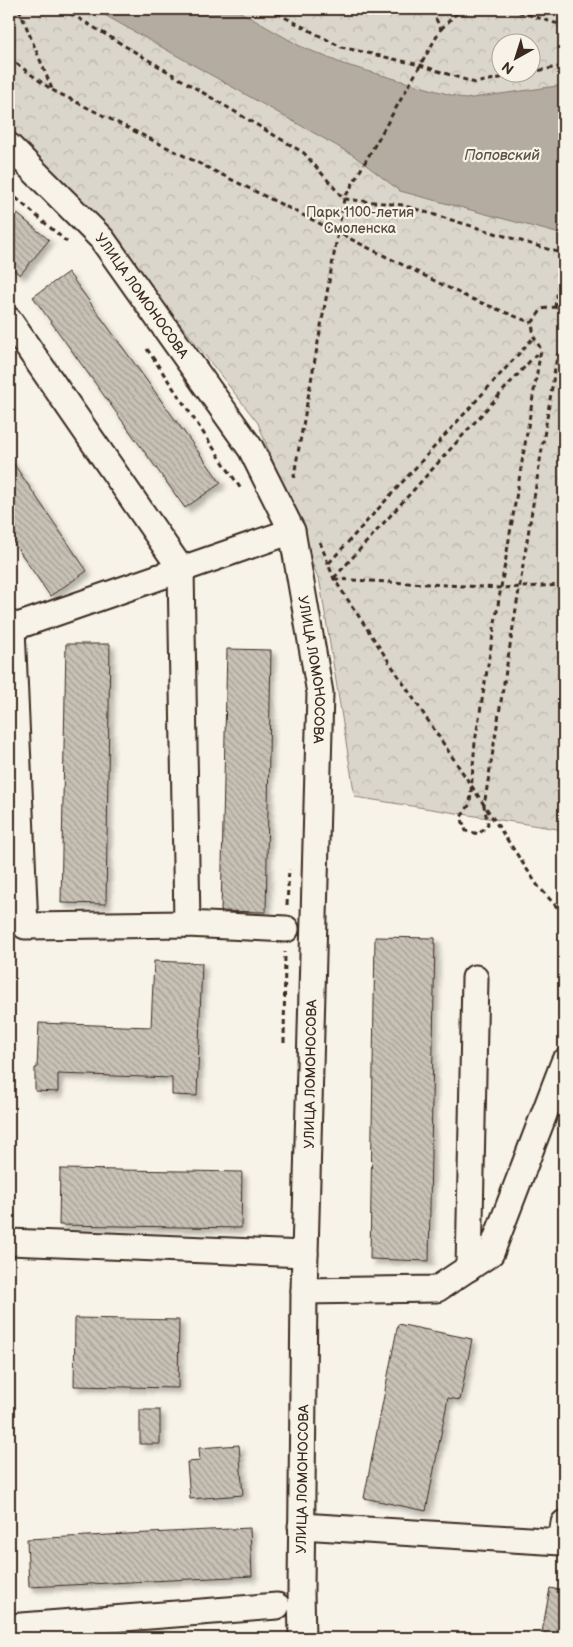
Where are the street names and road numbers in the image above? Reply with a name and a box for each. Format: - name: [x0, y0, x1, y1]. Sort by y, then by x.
- street label: УЛИЦА ЛОМОНОСОВА: [92, 230, 192, 362]
- street label: УЛИЦА ЛОМОНОСОВА: [294, 594, 329, 744]
- street label: УЛИЦА ЛОМОНОСОВА: [301, 999, 320, 1149]
- street label: УЛИЦА ЛОМОНОСОВА: [293, 1404, 312, 1554]

